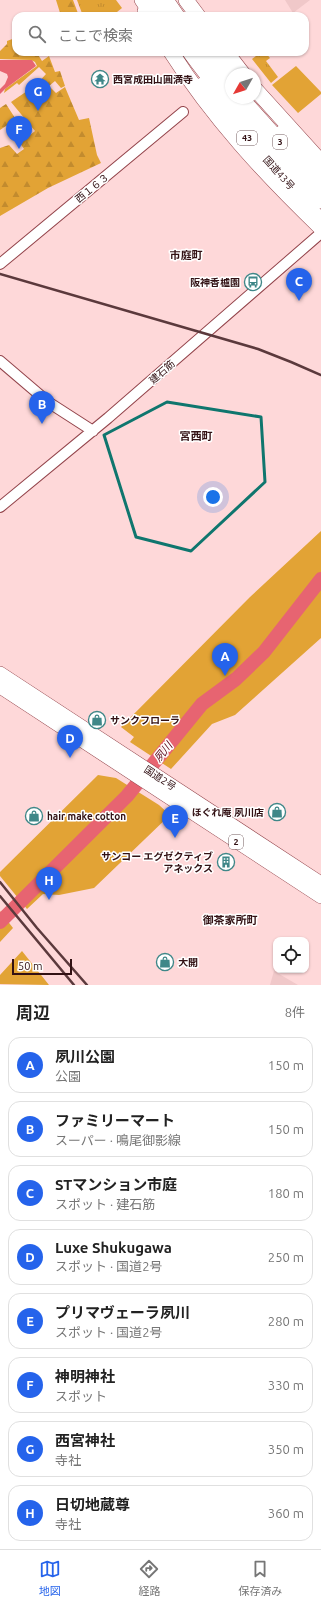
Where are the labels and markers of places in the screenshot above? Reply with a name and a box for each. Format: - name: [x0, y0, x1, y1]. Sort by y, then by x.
- temple icon: 西宮成田山圓満寺: [90, 69, 110, 89]
- place label: 西宮成田山圓満寺: [113, 74, 193, 85]
- pin: G: [25, 78, 51, 111]
- pin: F: [6, 116, 32, 149]
- pin: C: [286, 268, 312, 301]
- bus stop icon: 阪神香櫨園: [243, 272, 263, 292]
- place label: 阪神香櫨園: [190, 277, 240, 288]
- pin: B: [29, 391, 55, 424]
- pin: A: [212, 643, 238, 676]
- shop icon: サンクフローラ: [87, 710, 107, 730]
- place label: サンクフローラ: [110, 715, 180, 726]
- pin: D: [57, 725, 83, 758]
- shop icon: ほぐれ庵 夙川店: [267, 802, 287, 822]
- pin: E: [162, 805, 188, 838]
- shop icon: hair make cotton: [24, 806, 44, 826]
- place label: ほぐれ庵 夙川店: [192, 807, 264, 818]
- place label: hair make cotton: [47, 811, 126, 822]
- place label: サンコー エグゼクティブ アネックス: [101, 851, 213, 874]
- building icon: サンコー エグゼクティブ アネックス: [216, 852, 236, 872]
- pin: H: [36, 867, 62, 900]
- shop icon: 大開: [155, 952, 175, 972]
- place label: 大開: [178, 957, 198, 968]

